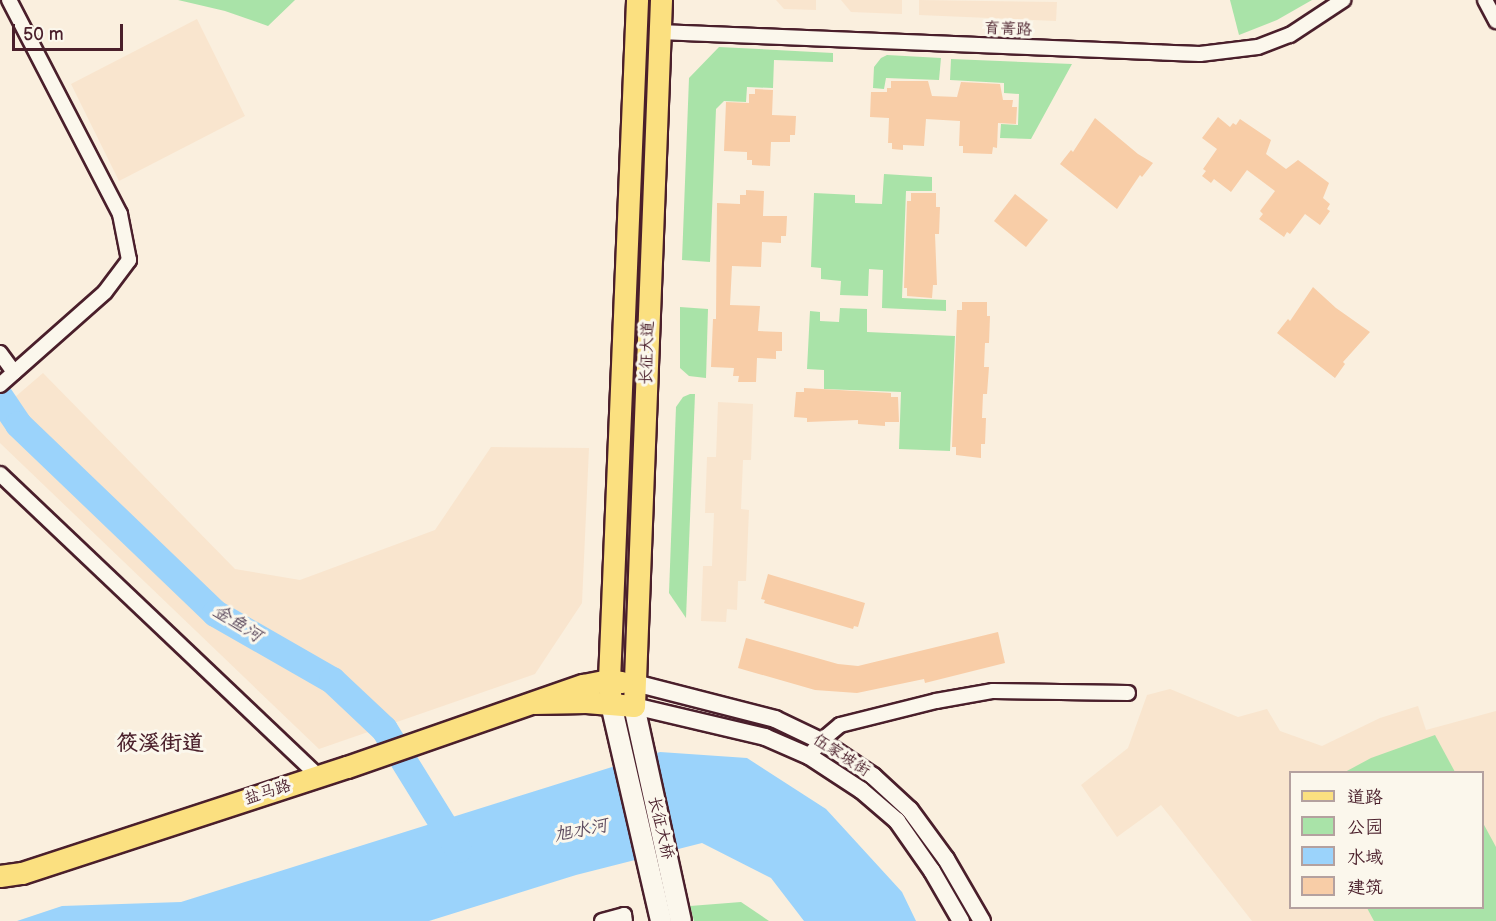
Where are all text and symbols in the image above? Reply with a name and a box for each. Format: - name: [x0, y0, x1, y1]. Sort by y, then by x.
- scale bar: [15, 12, 126, 50]
- street label: 育菁路: [984, 20, 1032, 40]
- text: 50 m: [23, 24, 64, 45]
- street label: 长征大道: [637, 321, 659, 385]
- water label: 金鱼河: [208, 601, 266, 647]
- district label: 筱溪街道: [116, 731, 204, 757]
- street label: 伍家坡街: [809, 731, 873, 781]
- legend: [1289, 771, 1484, 909]
- street label: 盐马路: [242, 776, 294, 810]
- text: 道路: [1347, 787, 1383, 808]
- street label: 长征大桥: [643, 795, 677, 861]
- water label: 旭水河: [552, 815, 610, 847]
- text: 公园: [1347, 817, 1383, 838]
- text: 水域: [1347, 847, 1383, 868]
- text: 建筑: [1347, 877, 1383, 898]

